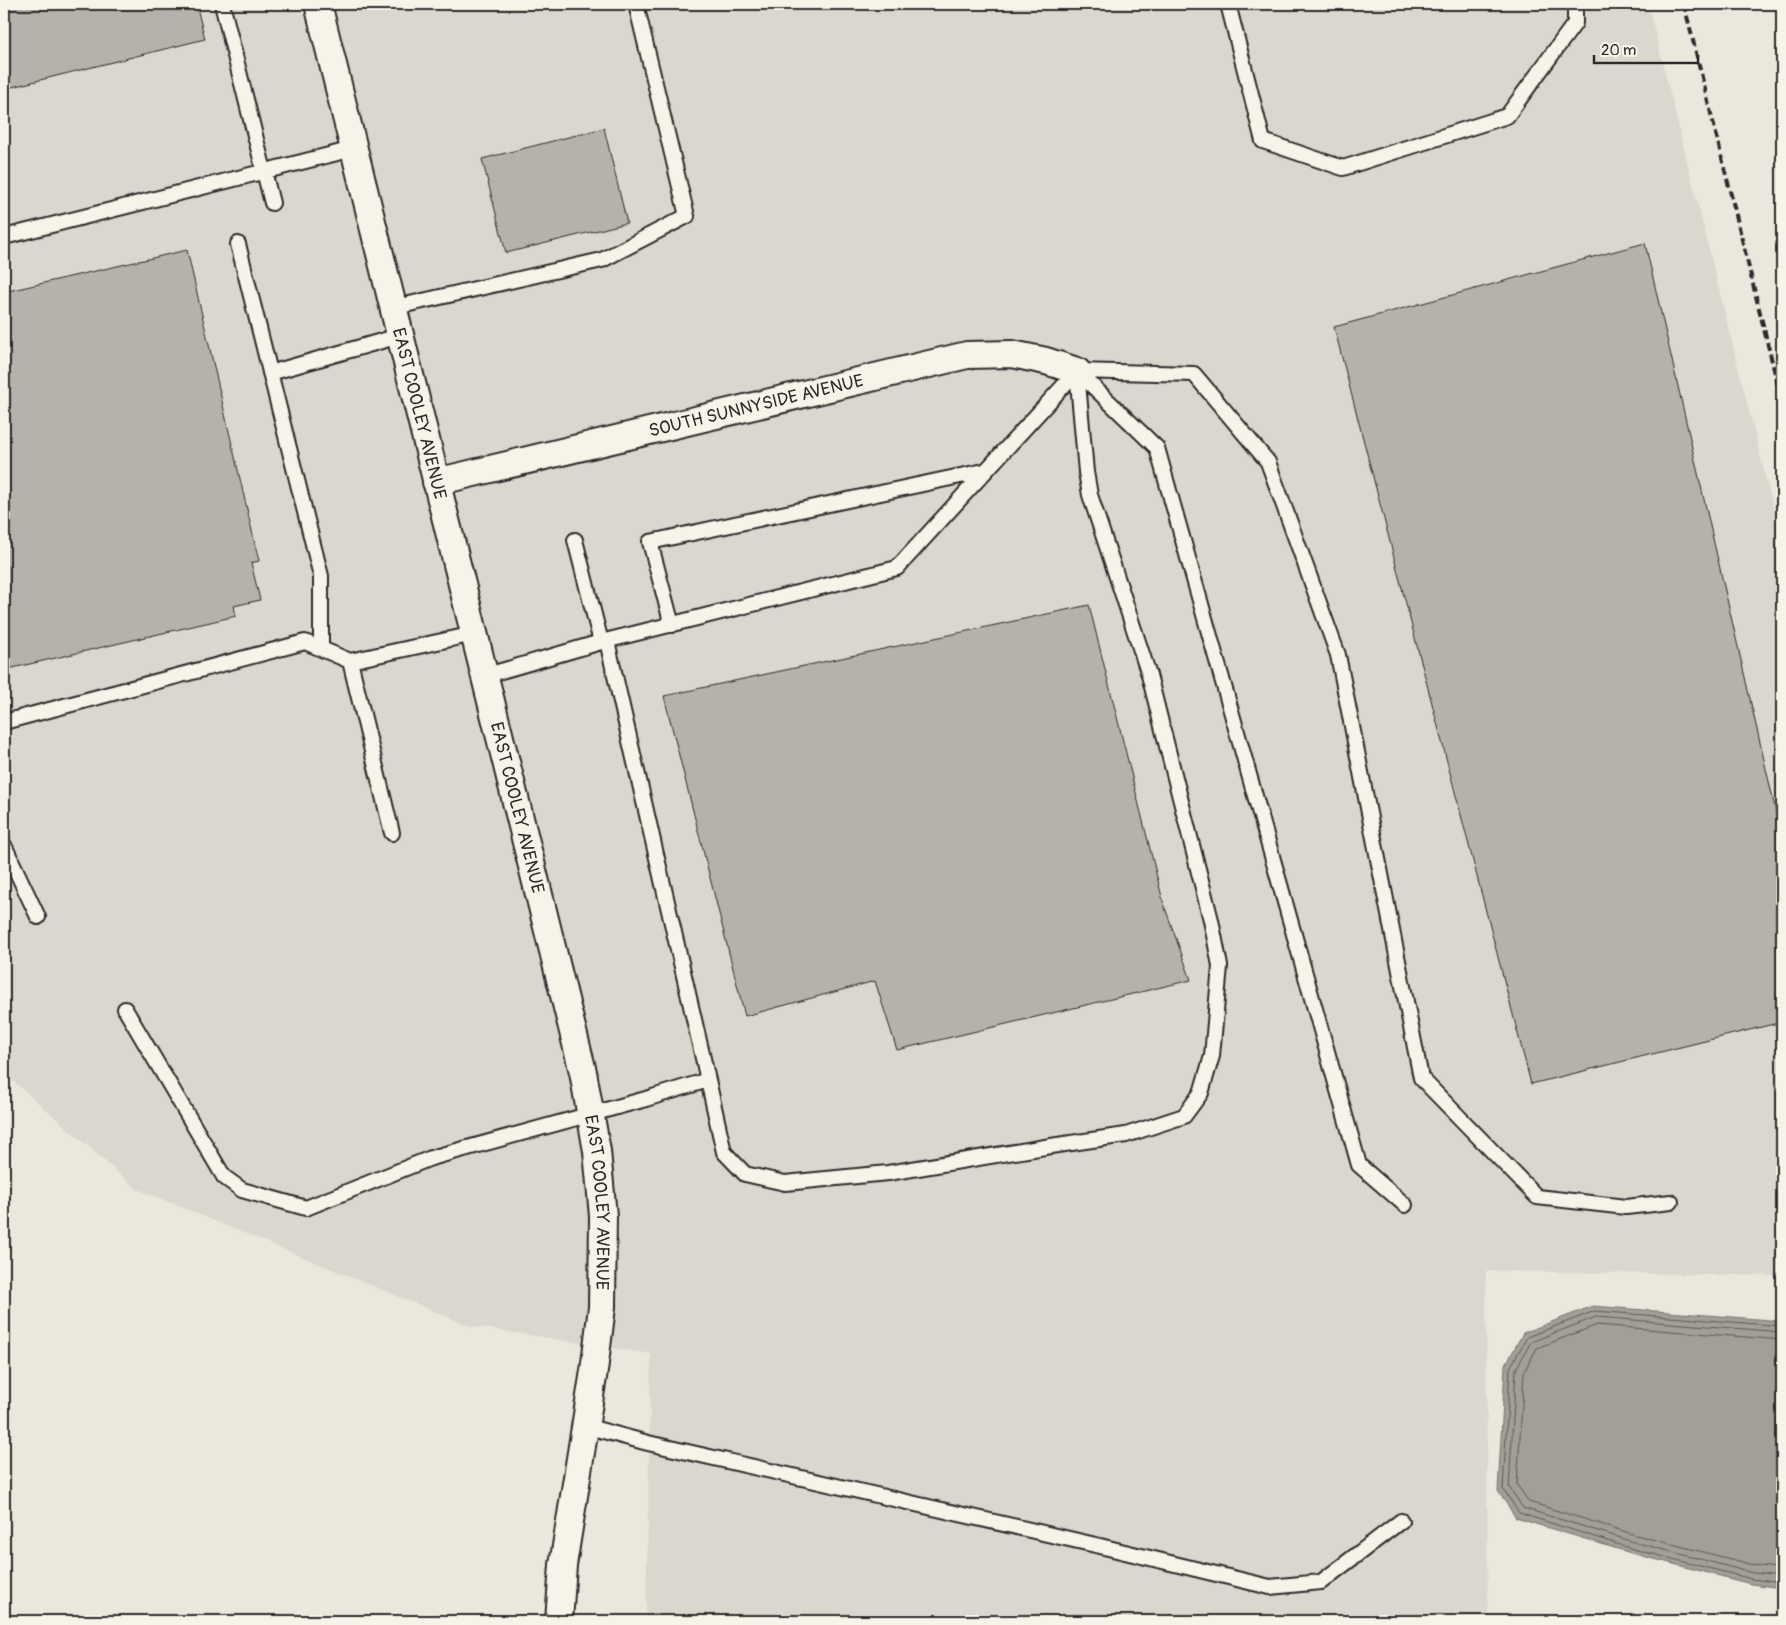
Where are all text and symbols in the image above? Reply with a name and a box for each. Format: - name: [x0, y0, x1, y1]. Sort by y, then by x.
- scale bar: [1594, 32, 1697, 64]
- text: 20 m: [1601, 41, 1636, 60]
- street label: EAST COOLEY AVENUE: [387, 325, 452, 502]
- street label: SOUTH SUNNYSIDE AVENUE: [646, 369, 866, 442]
- street label: EAST COOLEY AVENUE: [485, 719, 550, 896]
- street label: EAST COOLEY AVENUE: [579, 1113, 615, 1290]

